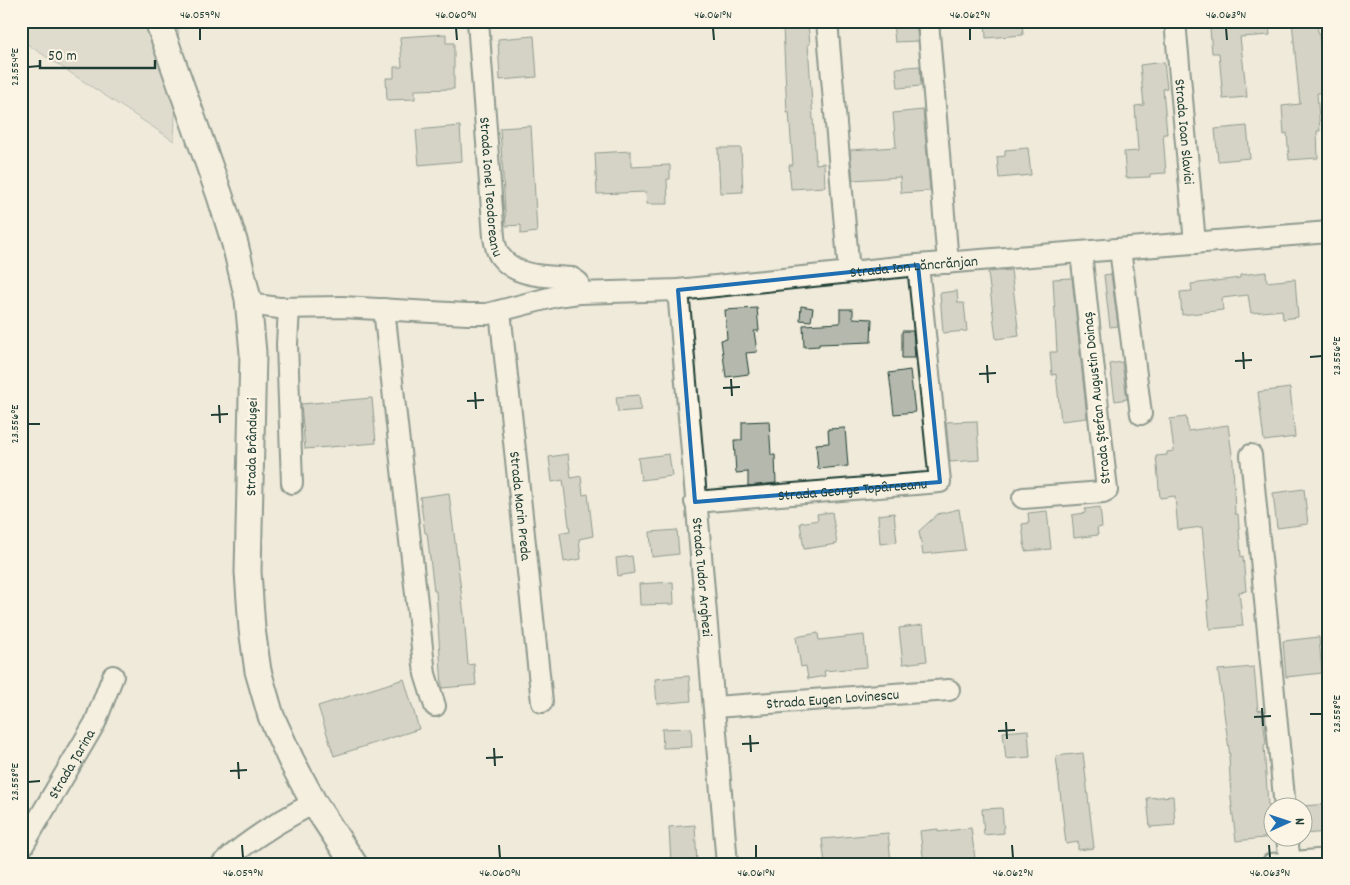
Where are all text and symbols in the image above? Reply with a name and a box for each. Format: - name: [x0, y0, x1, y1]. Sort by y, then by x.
- text: 46.059°N: [180, 7, 220, 24]
- text: 46.060°N: [435, 7, 477, 24]
- text: 46.061°N: [694, 7, 732, 24]
- text: 46.062°N: [950, 7, 990, 24]
- text: 46.063°N: [1206, 7, 1246, 24]
- scale bar: [40, 38, 155, 70]
- text: 50 m: [48, 46, 77, 68]
- text: 23.554°E: [7, 47, 24, 86]
- street label: Strada Ioan Slavici: [1167, 78, 1199, 186]
- street label: Strada Ionel Teodoreanu: [472, 116, 507, 261]
- street label: Strada Ion Lăncrănjan: [849, 251, 979, 285]
- street label: Strada Ștefan Augustin Doinaș: [1078, 310, 1118, 485]
- text: 23.556°E: [1329, 336, 1346, 375]
- street label: Strada Brândușei: [241, 397, 265, 496]
- text: 23.556°E: [7, 404, 24, 443]
- street label: Strada Marin Preda: [502, 450, 536, 563]
- street label: Strada George Topârceanu: [777, 474, 928, 508]
- street label: Strada Tudor Arghezi: [685, 517, 717, 638]
- street label: Strada Eugen Lovinescu: [766, 685, 900, 716]
- text: 23.558°E: [1329, 695, 1346, 733]
- street label: Strada Țarina: [44, 725, 103, 804]
- text: 23.558°E: [7, 763, 24, 801]
- north arrow: [1262, 798, 1312, 848]
- text: N: [1289, 817, 1309, 825]
- text: 46.059°N: [223, 865, 263, 882]
- text: 46.060°N: [479, 865, 521, 882]
- text: 46.061°N: [737, 865, 775, 882]
- text: 46.062°N: [993, 865, 1033, 882]
- text: 46.063°N: [1250, 865, 1290, 882]

